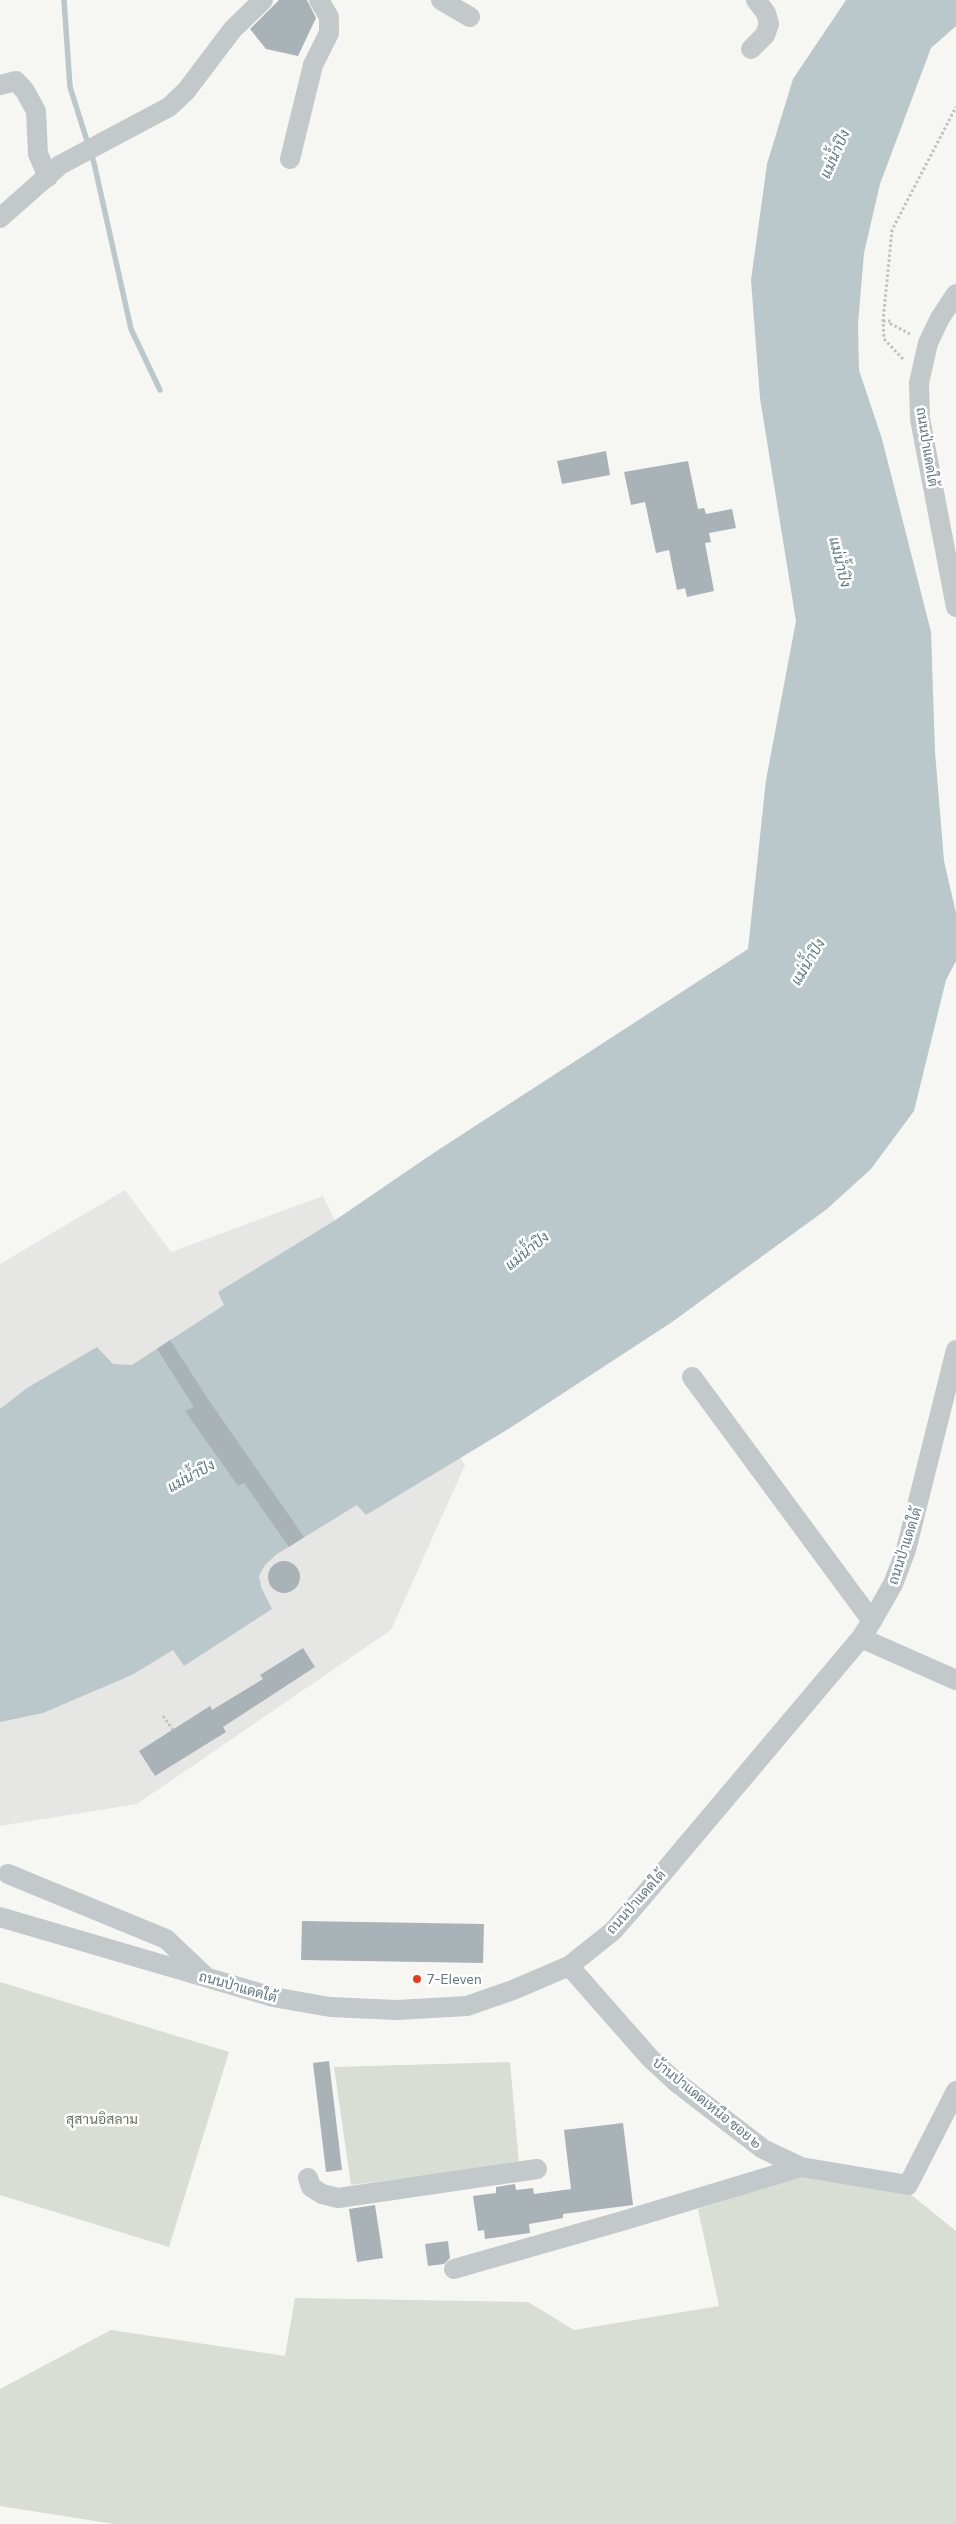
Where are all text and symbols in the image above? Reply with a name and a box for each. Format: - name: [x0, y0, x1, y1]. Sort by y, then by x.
- water label: แม่น้ำปิง: [816, 127, 854, 181]
- street label: ถนนป่าแดดใต้: [912, 406, 942, 488]
- water label: แม่น้ำปิง: [825, 535, 855, 589]
- water label: แม่น้ำปิง: [787, 935, 829, 989]
- water label: แม่น้ำปิง: [501, 1228, 553, 1274]
- water label: แม่น้ำปิง: [164, 1456, 218, 1496]
- street label: ถนนป่าแดดใต้: [885, 1505, 925, 1587]
- street label: ถนนป่าแดดใต้: [603, 1867, 669, 1937]
- street label: ถนนป่าแดดใต้: [197, 1968, 279, 2006]
- place label: 7-Eleven: [427, 1971, 482, 1987]
- marker: 7-Eleven: [411, 1973, 423, 1985]
- street label: บ้านป่าแดดเหนือ ซอย ๒: [649, 2054, 765, 2152]
- park label: สุสานอิสลาม: [66, 2111, 138, 2127]

